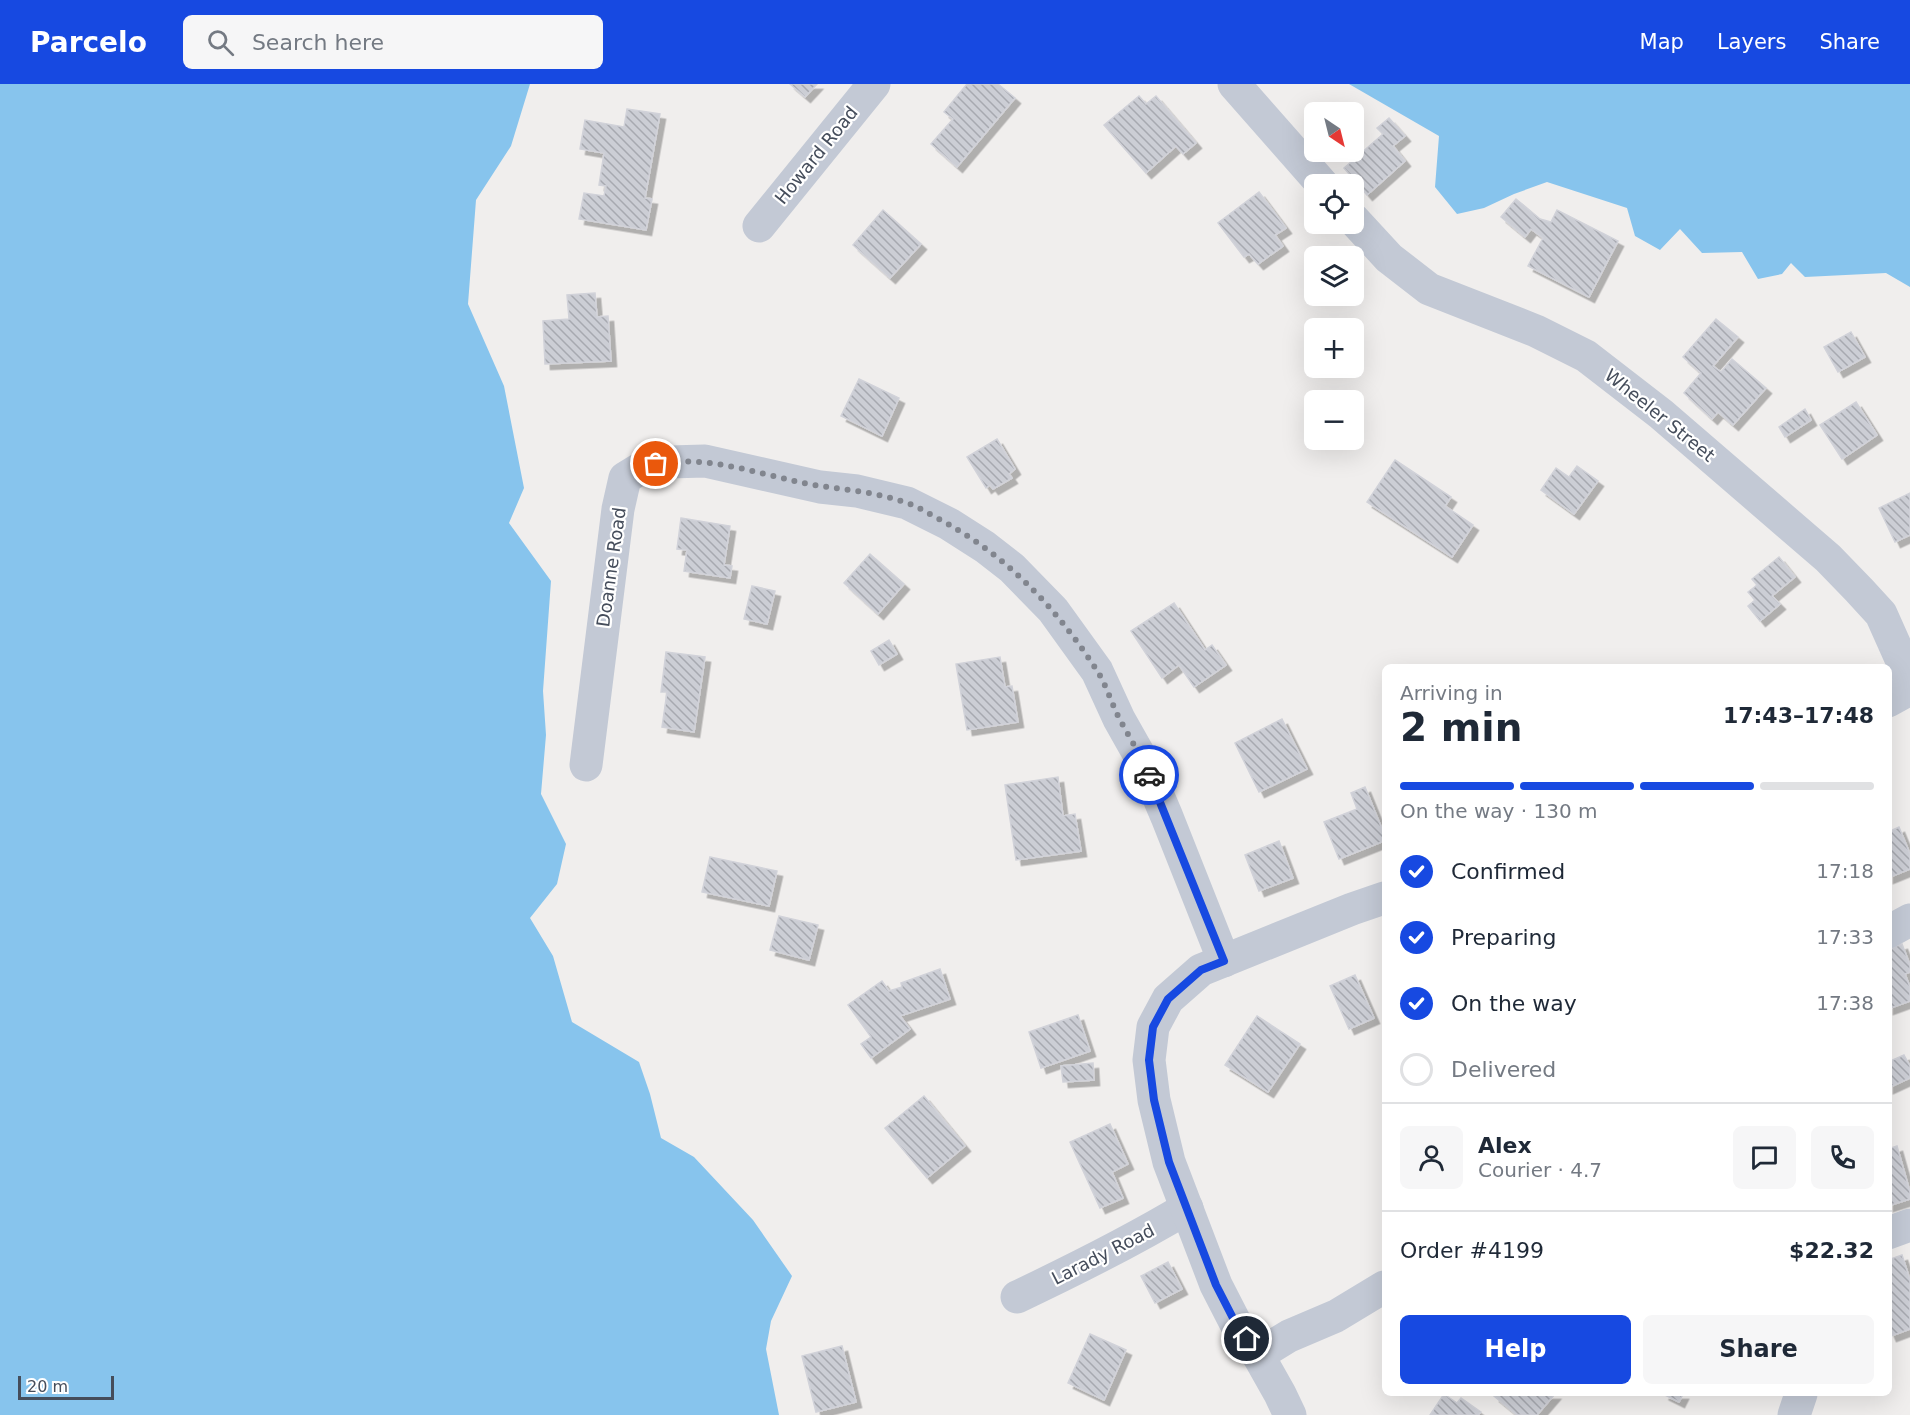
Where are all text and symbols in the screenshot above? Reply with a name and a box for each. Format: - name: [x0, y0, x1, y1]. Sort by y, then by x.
- search box: [183, 15, 603, 69]
- text: Parcelo: [30, 26, 147, 59]
- icon: search: [204, 26, 237, 59]
- text: Search here: [252, 30, 384, 55]
- text: Map: [1640, 30, 1684, 54]
- text: Layers: [1717, 30, 1786, 54]
- text: Share: [1819, 30, 1880, 54]
- street label: Howard Road: [770, 102, 862, 208]
- north arrow: [1304, 102, 1364, 162]
- map controls: [1304, 102, 1364, 450]
- button: locate: [1304, 174, 1364, 234]
- button: layers: [1304, 246, 1364, 306]
- button: +: [1304, 318, 1364, 378]
- street label: Wheeler Street: [1601, 364, 1719, 466]
- button: −: [1304, 390, 1364, 450]
- pin: [630, 438, 681, 489]
- icon: bag: [639, 447, 672, 480]
- street label: Doanne Road: [592, 506, 630, 628]
- text: Arriving in: [1400, 681, 1503, 705]
- text: 17:43–17:48: [1723, 703, 1874, 728]
- text: 2 min: [1400, 705, 1522, 750]
- courier: [1119, 745, 1179, 805]
- icon: car: [1133, 759, 1166, 792]
- text: On the way · 130 m: [1400, 799, 1598, 823]
- icon: check: [1400, 855, 1433, 888]
- text: Confirmed: [1451, 859, 1565, 884]
- text: 17:18: [1816, 859, 1874, 883]
- icon: check: [1400, 921, 1433, 954]
- text: Preparing: [1451, 925, 1557, 950]
- text: 17:33: [1816, 925, 1874, 949]
- icon: check: [1400, 987, 1433, 1020]
- text: On the way: [1451, 991, 1577, 1016]
- text: 17:38: [1816, 991, 1874, 1015]
- text: Delivered: [1451, 1057, 1556, 1082]
- button: person: [1400, 1126, 1463, 1189]
- button: chat: [1733, 1126, 1796, 1189]
- button: phone: [1811, 1126, 1874, 1189]
- text: Alex: [1478, 1133, 1532, 1158]
- text: Courier · 4.7: [1478, 1158, 1602, 1182]
- street label: Larady Road: [1048, 1219, 1158, 1289]
- text: Order #4199: [1400, 1238, 1544, 1263]
- text: $22.32: [1789, 1238, 1874, 1263]
- pin: [1221, 1313, 1272, 1364]
- button: Help: [1400, 1315, 1631, 1384]
- button: Share: [1643, 1315, 1874, 1384]
- icon: home: [1230, 1322, 1263, 1355]
- scale bar: [18, 1373, 114, 1400]
- text: 20 m: [27, 1377, 68, 1396]

